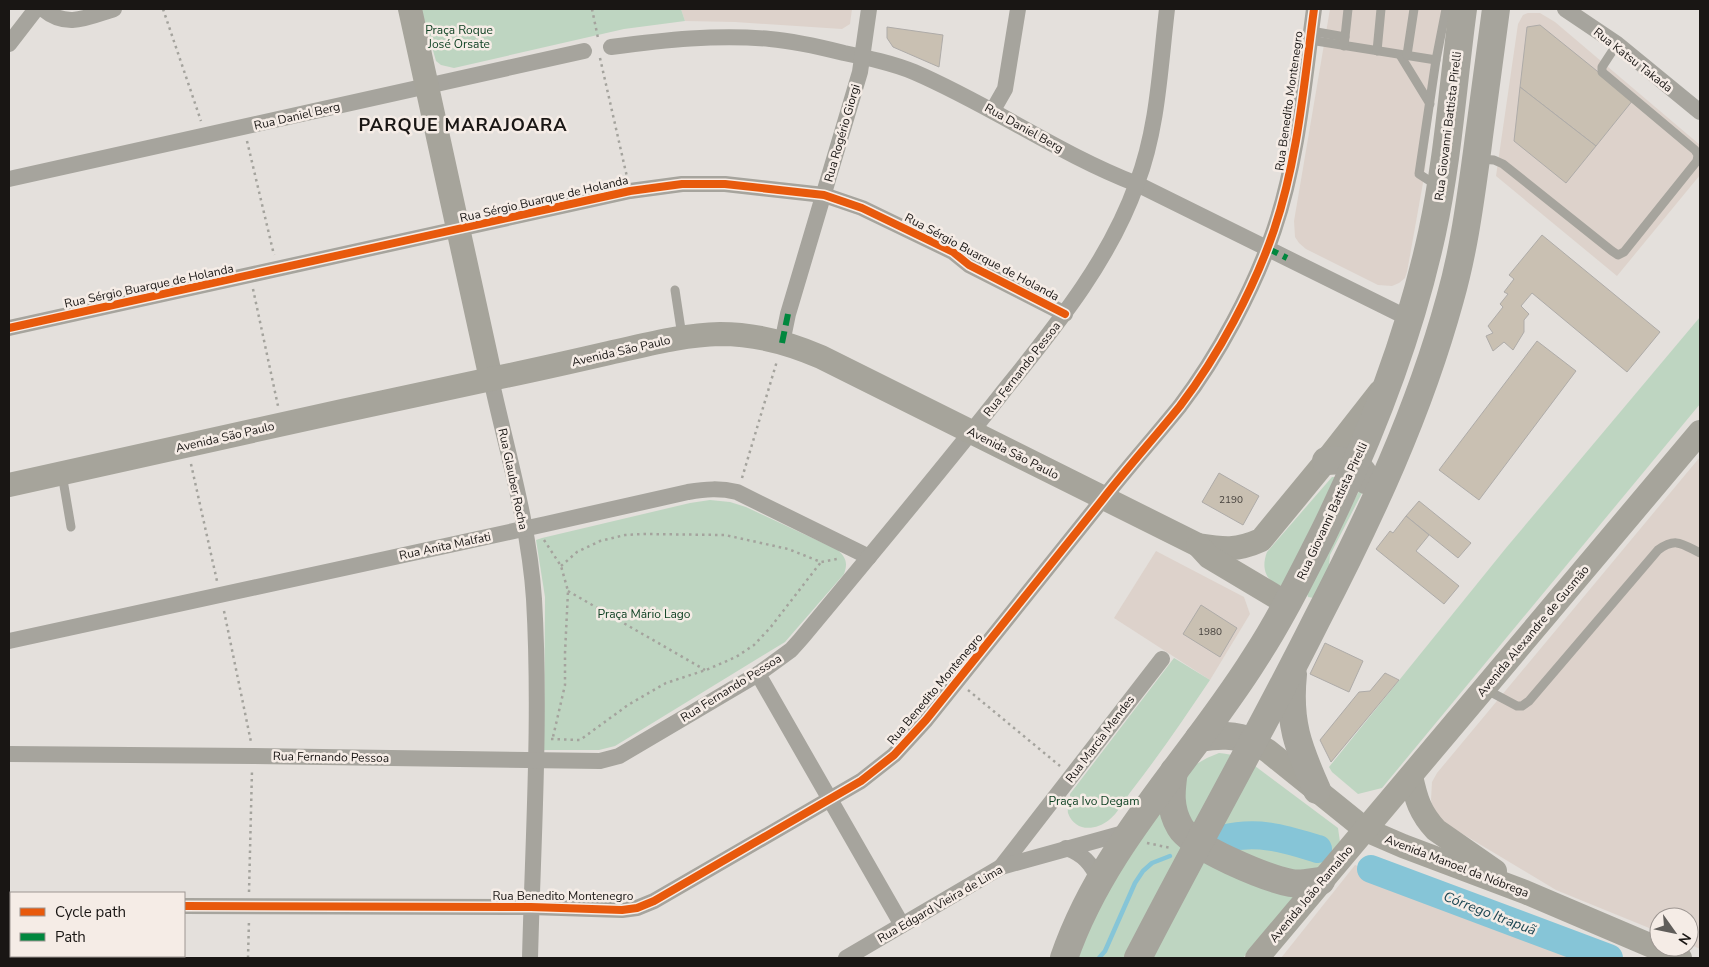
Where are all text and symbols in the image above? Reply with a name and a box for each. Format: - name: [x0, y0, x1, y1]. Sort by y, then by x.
- park label: Praça Roque José Orsate: [425, 22, 493, 52]
- street label: Rua Katsu Takada: [1590, 24, 1676, 96]
- street label: Rua Benedito Montenegro: [1271, 30, 1307, 172]
- street label: Rua Giovanni Battista Pirelli: [1431, 51, 1465, 201]
- street label: Rua Rogério Giorgi: [820, 82, 864, 184]
- street label: Rua Daniel Berg: [252, 98, 342, 134]
- street label: Rua Daniel Berg: [982, 100, 1066, 156]
- district label: PARQUE MARAJOARA: [358, 113, 568, 137]
- street label: Rua Sérgio Buarque de Holanda: [458, 172, 630, 226]
- street label: Rua Sérgio Buarque de Holanda: [902, 209, 1062, 305]
- street label: Rua Sérgio Buarque de Holanda: [63, 260, 235, 312]
- street label: Rua Fernando Pessoa: [980, 318, 1064, 420]
- street label: Avenida São Paulo: [570, 332, 672, 370]
- street label: Avenida São Paulo: [174, 418, 276, 456]
- street label: Avenida São Paulo: [964, 423, 1062, 483]
- street label: Rua Glauber Rocha: [494, 427, 532, 531]
- street label: Rua Giovanni Battista Pirelli: [1293, 440, 1371, 582]
- house number: 2190: [1219, 493, 1243, 507]
- street label: Rua Anita Malfati: [398, 528, 492, 564]
- street label: Avenida Alexandre de Gusmão: [1473, 562, 1593, 700]
- park label: Praça Mário Lago: [597, 606, 691, 622]
- house number: 1980: [1198, 625, 1222, 639]
- street label: Rua Benedito Montenegro: [884, 630, 987, 748]
- street label: Rua Fernando Pessoa: [677, 650, 785, 726]
- street label: Rua Marcia Mendes: [1062, 692, 1138, 786]
- street label: Rua Fernando Pessoa: [273, 748, 389, 766]
- park label: Praça Ivo Degam: [1049, 793, 1139, 809]
- street label: Avenida Manoel da Nóbrega: [1383, 831, 1531, 901]
- street label: Avenida João Ramalho: [1266, 842, 1356, 946]
- street label: Rua Edgard Vieira de Lima: [874, 862, 1006, 946]
- water label: Córrego Itrapuã: [1441, 887, 1540, 940]
- street label: Rua Benedito Montenegro: [493, 888, 634, 904]
- legend: [10, 892, 185, 957]
- text: Cycle path: [55, 902, 126, 922]
- north arrow: [1649, 907, 1699, 957]
- text: Path: [55, 927, 86, 947]
- text: N: [1674, 929, 1695, 948]

